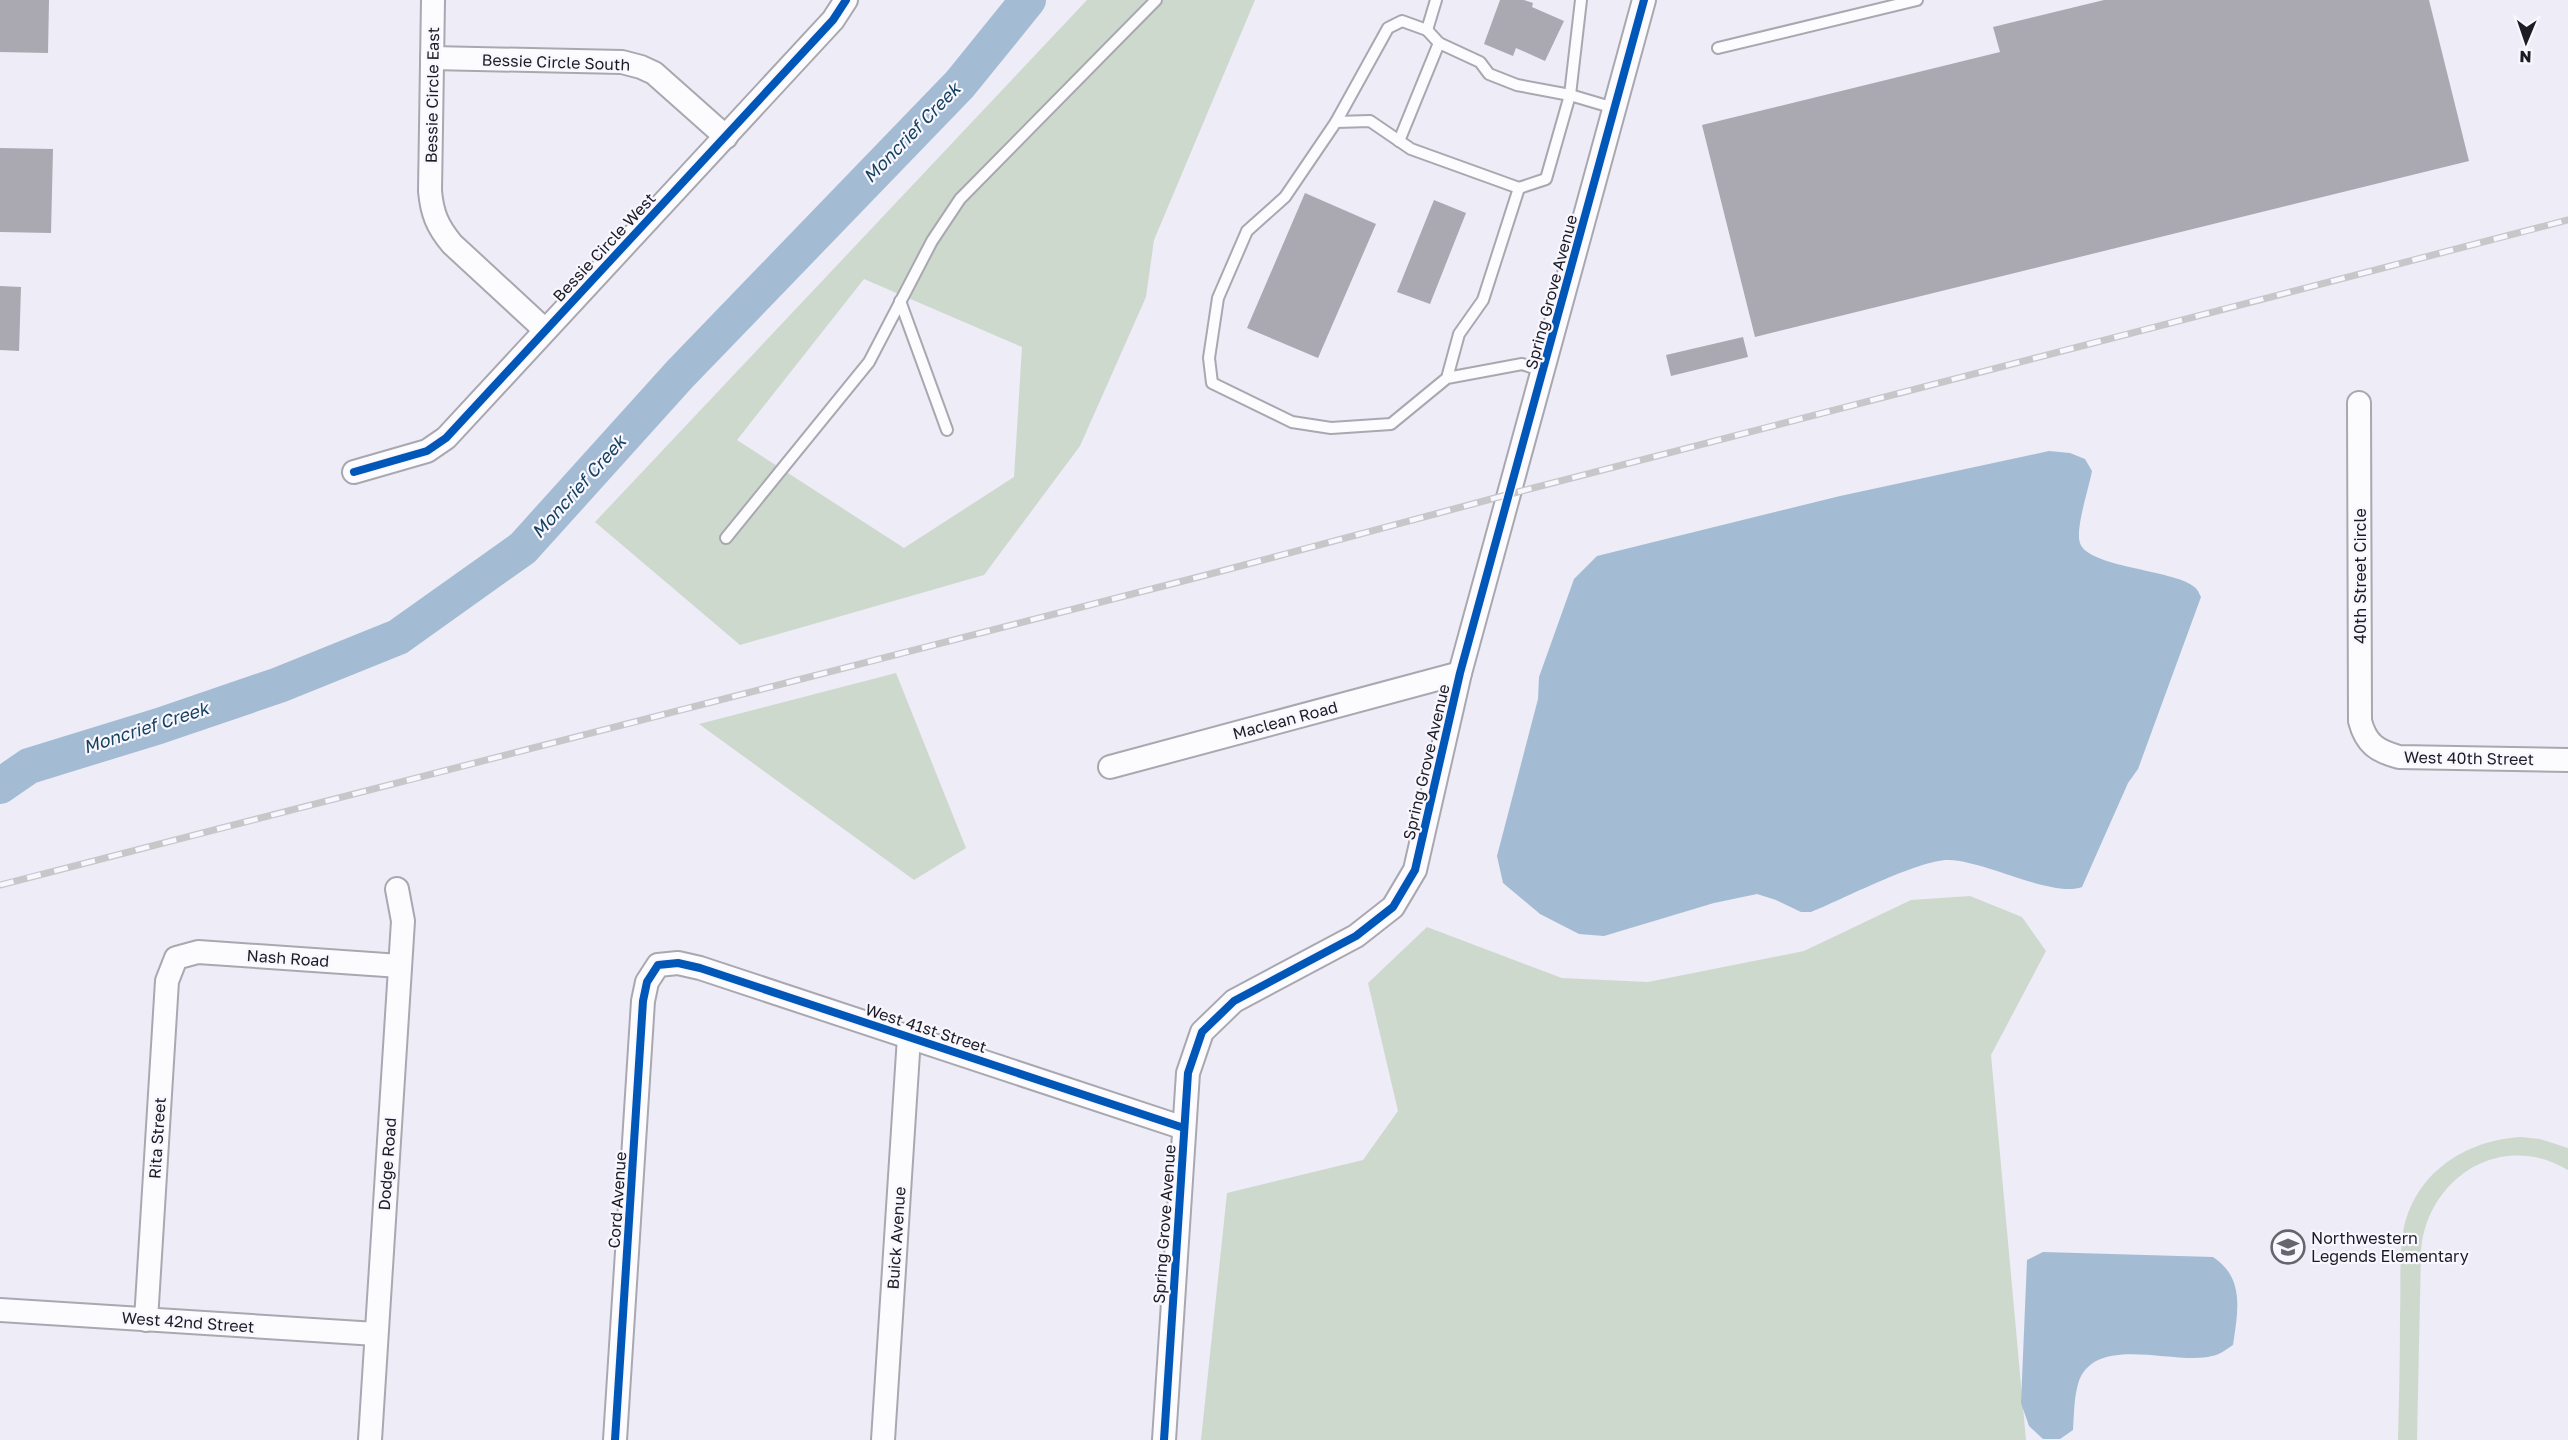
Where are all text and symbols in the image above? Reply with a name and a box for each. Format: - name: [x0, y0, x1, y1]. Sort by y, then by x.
- north arrow: [2496, 12, 2556, 72]
- street label: Bessie Circle East: [421, 27, 443, 163]
- text: N: [2519, 47, 2532, 67]
- street label: Bessie Circle South: [481, 49, 631, 75]
- water label: Moncrief Creek: [858, 76, 966, 187]
- street label: Bessie Circle West: [548, 188, 660, 306]
- street label: Spring Grove Avenue: [1521, 212, 1581, 372]
- water label: Moncrief Creek: [526, 429, 631, 542]
- street label: 40th Street Circle: [2350, 508, 2370, 644]
- street label: Spring Grove Avenue: [1398, 682, 1454, 842]
- water label: Moncrief Creek: [80, 696, 213, 758]
- street label: Maclean Road: [1230, 696, 1340, 744]
- street label: West 40th Street: [2404, 747, 2534, 769]
- street label: Nash Road: [246, 945, 330, 971]
- street label: West 41st Street: [863, 999, 989, 1057]
- street label: Rita Street: [144, 1096, 170, 1180]
- street label: Dodge Road: [374, 1117, 400, 1211]
- street label: Spring Grove Avenue: [1148, 1144, 1180, 1304]
- street label: Cord Avenue: [604, 1151, 630, 1249]
- street label: Buick Avenue: [882, 1186, 910, 1290]
- place label: Northwestern Legends Elementary: [2311, 1228, 2469, 1266]
- school or university icon: Northwestern Legends Elementary: [2270, 1229, 2306, 1265]
- street label: West 42nd Street: [121, 1307, 255, 1337]

